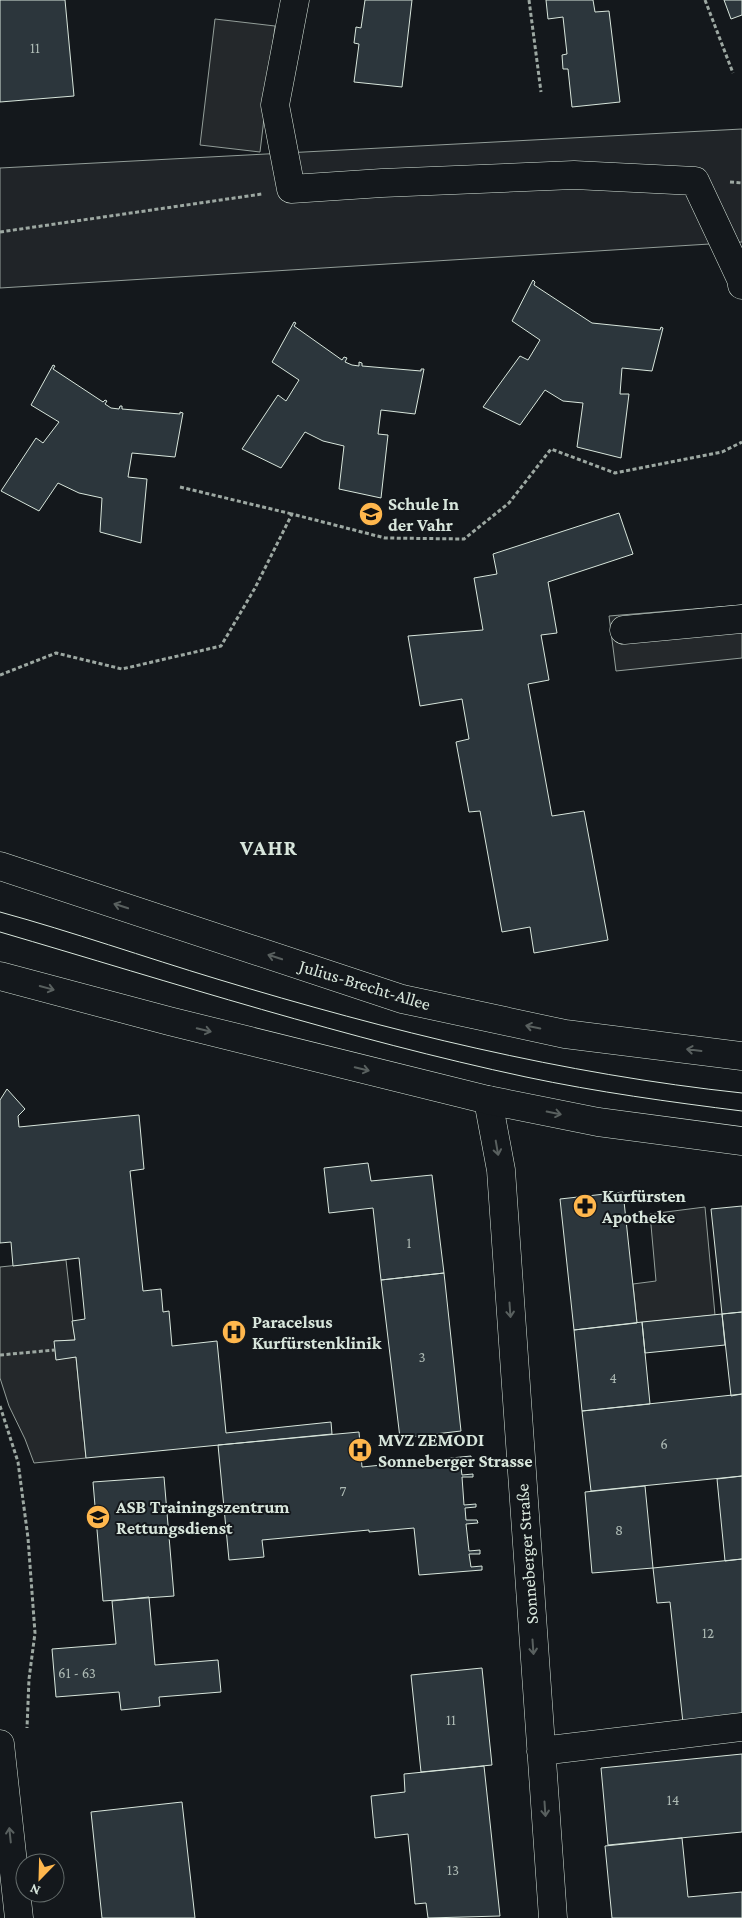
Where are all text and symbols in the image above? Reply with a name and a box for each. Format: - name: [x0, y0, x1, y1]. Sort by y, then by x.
- house number: 11: [30, 40, 40, 56]
- place label: Schule In der Vahr: [388, 494, 460, 535]
- school or university icon: Schule In der Vahr: [358, 501, 384, 527]
- district label: VAHR: [239, 835, 298, 860]
- one-way arrow: [113, 901, 129, 910]
- one-way arrow: [268, 952, 283, 961]
- street label: Julius-Brecht-Allee: [295, 955, 433, 1015]
- one-way arrow: [39, 984, 55, 994]
- one-way arrow: [525, 1022, 541, 1031]
- one-way arrow: [196, 1026, 212, 1035]
- one-way arrow: [686, 1045, 702, 1055]
- one-way arrow: [353, 1065, 369, 1074]
- one-way arrow: [546, 1109, 562, 1118]
- one-way arrow: [492, 1140, 502, 1156]
- place label: Kurfürsten Apotheke: [601, 1186, 687, 1227]
- pharmacy icon: Kurfürsten Apotheke: [572, 1193, 598, 1219]
- house number: 1: [407, 1235, 412, 1251]
- one-way arrow: [506, 1302, 515, 1318]
- place label: Paracelsus Kurfürstenklinik: [252, 1312, 382, 1353]
- hospital icon: Paracelsus Kurfürstenklinik: [221, 1319, 247, 1345]
- house number: 3: [418, 1349, 426, 1365]
- house number: 4: [609, 1370, 617, 1386]
- place label: MVZ ZEMODI Sonneberger Strasse: [378, 1430, 533, 1471]
- house number: 6: [660, 1436, 668, 1452]
- hospital icon: MVZ ZEMODI Sonneberger Strasse: [347, 1437, 373, 1463]
- house number: 7: [340, 1483, 347, 1499]
- street label: Sonneberger Straße: [512, 1483, 542, 1625]
- place label: ASB Trainingszentrum Rettungsdienst: [115, 1497, 290, 1538]
- school or university icon: ASB Trainingszentrum Rettungsdienst: [85, 1504, 111, 1530]
- house number: 8: [615, 1522, 623, 1538]
- house number: 12: [702, 1625, 714, 1641]
- one-way arrow: [528, 1638, 538, 1654]
- house number: 61 - 63: [58, 1665, 96, 1681]
- house number: 11: [446, 1712, 456, 1728]
- house number: 14: [667, 1792, 679, 1808]
- one-way arrow: [541, 1800, 550, 1816]
- one-way arrow: [5, 1827, 15, 1843]
- north arrow: [15, 1853, 65, 1903]
- house number: 13: [447, 1862, 459, 1878]
- text: N: [27, 1881, 42, 1899]

